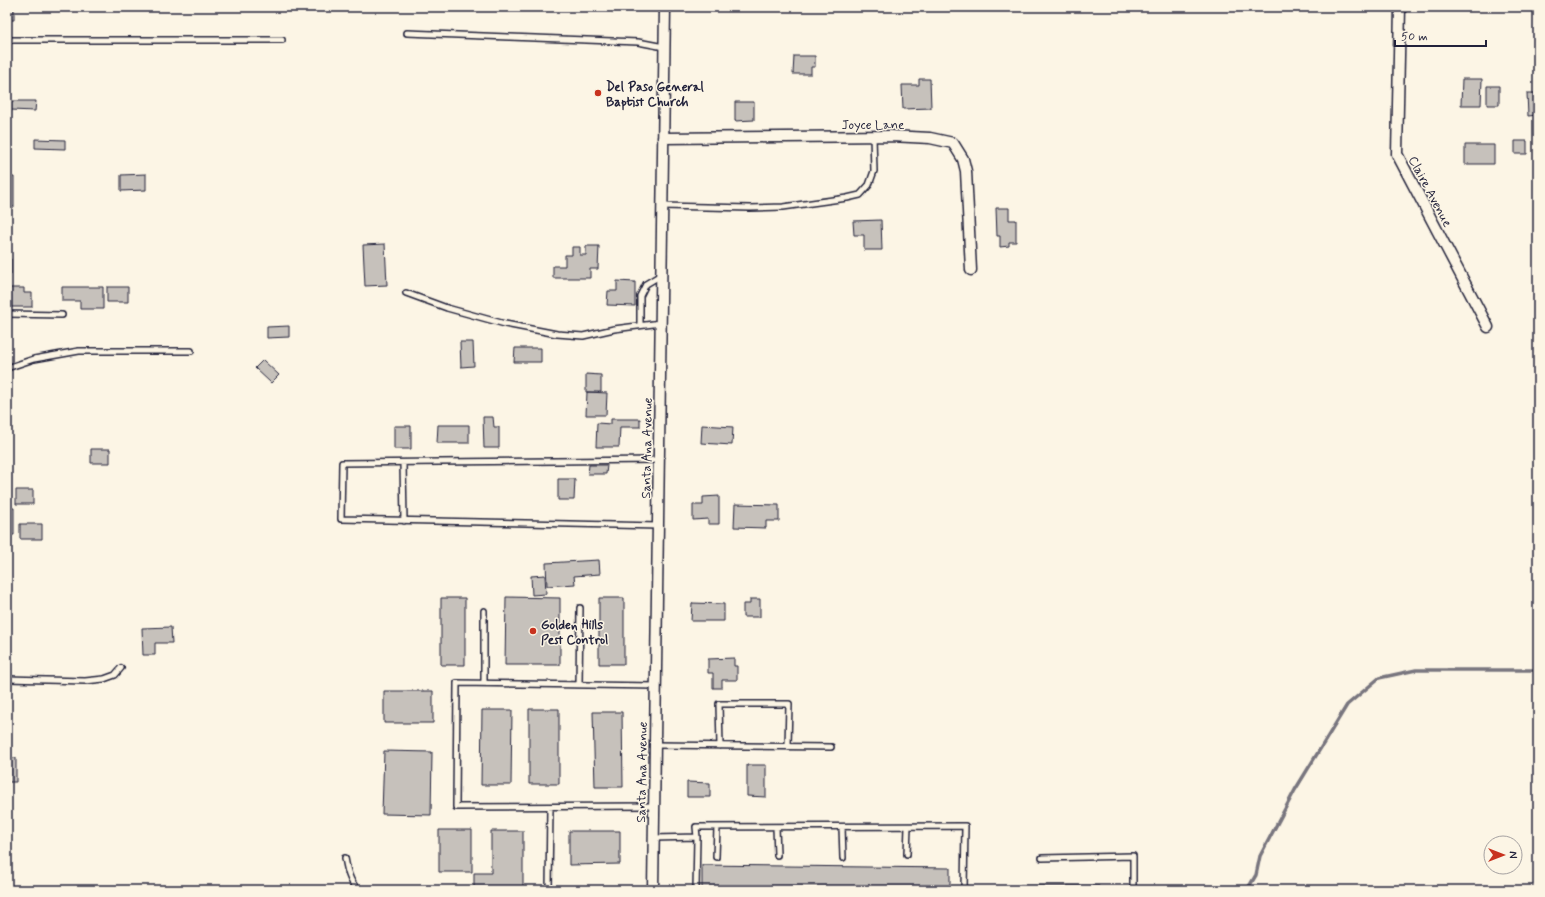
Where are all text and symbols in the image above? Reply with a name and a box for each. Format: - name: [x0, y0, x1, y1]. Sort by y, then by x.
- scale bar: [1395, 22, 1486, 48]
- text: 50 m: [1401, 29, 1428, 45]
- place label: Del Paso General Baptist Church: [606, 79, 704, 111]
- marker: Del Paso General Baptist Church: [593, 88, 603, 98]
- street label: Joyce Lane: [841, 117, 905, 134]
- street label: Claire Avenue: [1404, 153, 1455, 230]
- street label: Santa Ana Avenue: [638, 397, 657, 499]
- place label: Golden Hills Pest Control: [541, 617, 608, 649]
- marker: Golden Hills Pest Control: [528, 626, 538, 636]
- street label: Santa Ana Avenue: [633, 721, 652, 823]
- north arrow: [1483, 835, 1523, 875]
- text: N: [1505, 851, 1519, 859]

